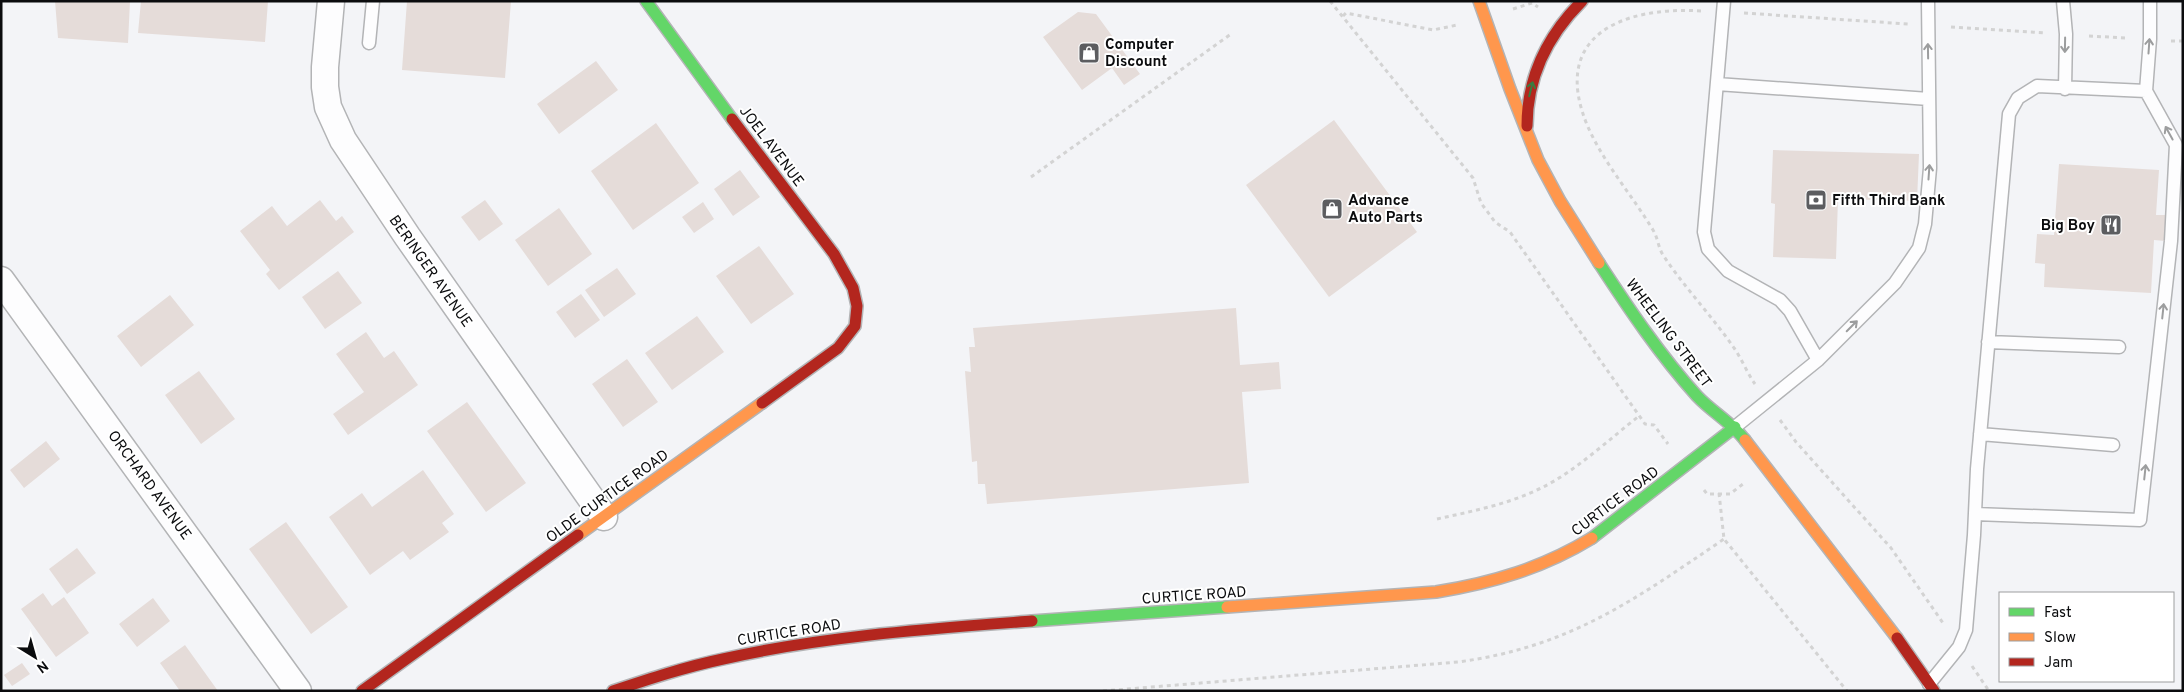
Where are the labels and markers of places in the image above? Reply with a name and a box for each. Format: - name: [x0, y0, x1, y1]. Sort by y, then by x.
- place label: Computer Discount: [1105, 36, 1175, 72]
- shop icon: Computer Discount: [1077, 41, 1101, 65]
- bank icon: Fifth Third Bank: [1804, 188, 1828, 212]
- place label: Advance Auto Parts: [1348, 192, 1423, 228]
- place label: Fifth Third Bank: [1832, 192, 1946, 211]
- shop icon: Advance Auto Parts: [1320, 197, 1344, 221]
- restaurant icon: Big Boy: [2099, 213, 2123, 237]
- place label: Big Boy: [2041, 217, 2095, 236]

